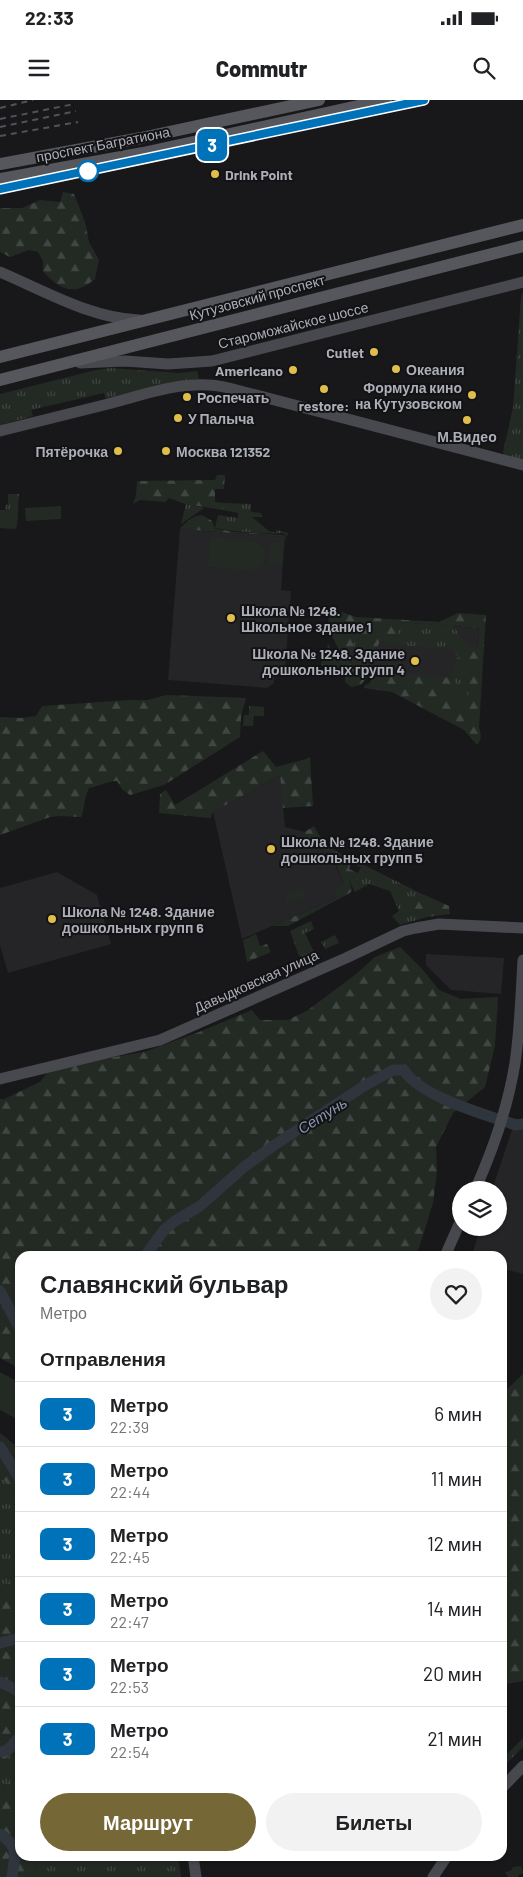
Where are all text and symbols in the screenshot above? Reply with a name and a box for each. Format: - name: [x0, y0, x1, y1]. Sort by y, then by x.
- text: 22:33: [25, 6, 74, 29]
- icon: menu: [25, 54, 53, 82]
- icon: search: [470, 54, 498, 82]
- text: Commutr: [216, 55, 307, 81]
- street label: проспект Багратиона: [35, 123, 172, 165]
- line badge: 3: [196, 129, 228, 161]
- text: 3: [207, 134, 217, 156]
- unlabelled marker: [77, 160, 99, 182]
- place label: Drink Point: [225, 166, 293, 183]
- marker: Drink Point: [209, 168, 221, 180]
- street label: Кутузовский проспект: [187, 271, 327, 323]
- street label: Староможайское шоссе: [216, 298, 370, 352]
- place label: Cutlet: [326, 344, 364, 361]
- marker: Cutlet: [368, 346, 380, 358]
- place label: Океания: [406, 361, 465, 378]
- place label: Americano: [215, 362, 283, 379]
- marker: Океания: [390, 363, 402, 375]
- marker: Americano: [287, 364, 299, 376]
- place label: Формула кино на Кутузовском: [355, 379, 462, 412]
- marker: restore:: [318, 383, 330, 395]
- place label: Роспечать: [197, 389, 270, 406]
- marker: Формула кино на Кутузовском: [466, 389, 478, 401]
- marker: Роспечать: [181, 391, 193, 403]
- place label: restore:: [299, 397, 349, 414]
- place label: У Палыча: [188, 410, 254, 427]
- marker: У Палыча: [172, 412, 184, 424]
- marker: М.Видео: [461, 414, 473, 426]
- place label: М.Видео: [437, 428, 497, 445]
- place label: Пятёрочка: [35, 443, 108, 460]
- place label: Москва 121352: [176, 443, 271, 460]
- marker: Пятёрочка: [112, 445, 124, 457]
- marker: Москва 121352: [160, 445, 172, 457]
- place label: Школа № 1248. Школьное здание 1: [241, 602, 371, 635]
- marker: Школа № 1248. Школьное здание 1: [225, 612, 237, 624]
- place label: Школа № 1248. Здание дошкольных групп 4: [252, 645, 405, 678]
- marker: Школа № 1248. Здание дошкольных групп 4: [409, 655, 421, 667]
- place label: Школа № 1248. Здание дошкольных групп 5: [281, 833, 434, 866]
- marker: Школа № 1248. Здание дошкольных групп 5: [265, 843, 277, 855]
- place label: Школа № 1248. Здание дошкольных групп 6: [62, 903, 215, 936]
- marker: Школа № 1248. Здание дошкольных групп 6: [46, 913, 58, 925]
- street label: Давыдковская улица: [191, 946, 321, 1016]
- water label: Сетунь: [294, 1093, 350, 1137]
- map controls: [452, 1181, 507, 1236]
- button: layers: [452, 1181, 507, 1236]
- button: heart: [430, 1268, 482, 1320]
- text: Славянский бульвар: [40, 1269, 289, 1298]
- text: Метро: [40, 1303, 87, 1322]
- text: Отправления: [40, 1347, 166, 1370]
- text: Метро: [110, 1393, 169, 1416]
- text: 6 мин: [434, 1402, 482, 1425]
- text: 3: [63, 1403, 72, 1425]
- text: 22:39: [110, 1417, 149, 1436]
- text: Метро: [110, 1458, 169, 1481]
- text: 11 мин: [431, 1467, 482, 1490]
- text: 3: [63, 1468, 72, 1490]
- text: 22:44: [110, 1482, 150, 1501]
- text: Метро: [110, 1523, 169, 1546]
- text: 12 мин: [427, 1532, 482, 1555]
- text: 3: [63, 1533, 72, 1555]
- text: 22:45: [110, 1547, 150, 1566]
- text: Метро: [110, 1588, 169, 1611]
- text: 14 мин: [427, 1597, 482, 1620]
- text: 3: [63, 1598, 72, 1620]
- text: 22:47: [110, 1612, 148, 1631]
- text: Метро: [110, 1653, 169, 1676]
- text: 20 мин: [423, 1662, 482, 1685]
- text: 3: [63, 1663, 72, 1685]
- text: 22:53: [110, 1677, 149, 1696]
- text: Метро: [110, 1718, 169, 1741]
- text: 21 мин: [427, 1727, 482, 1750]
- text: 3: [63, 1728, 72, 1750]
- text: 22:54: [110, 1742, 150, 1761]
- button: Маршрут: [40, 1793, 256, 1851]
- button: Билеты: [266, 1793, 482, 1851]

